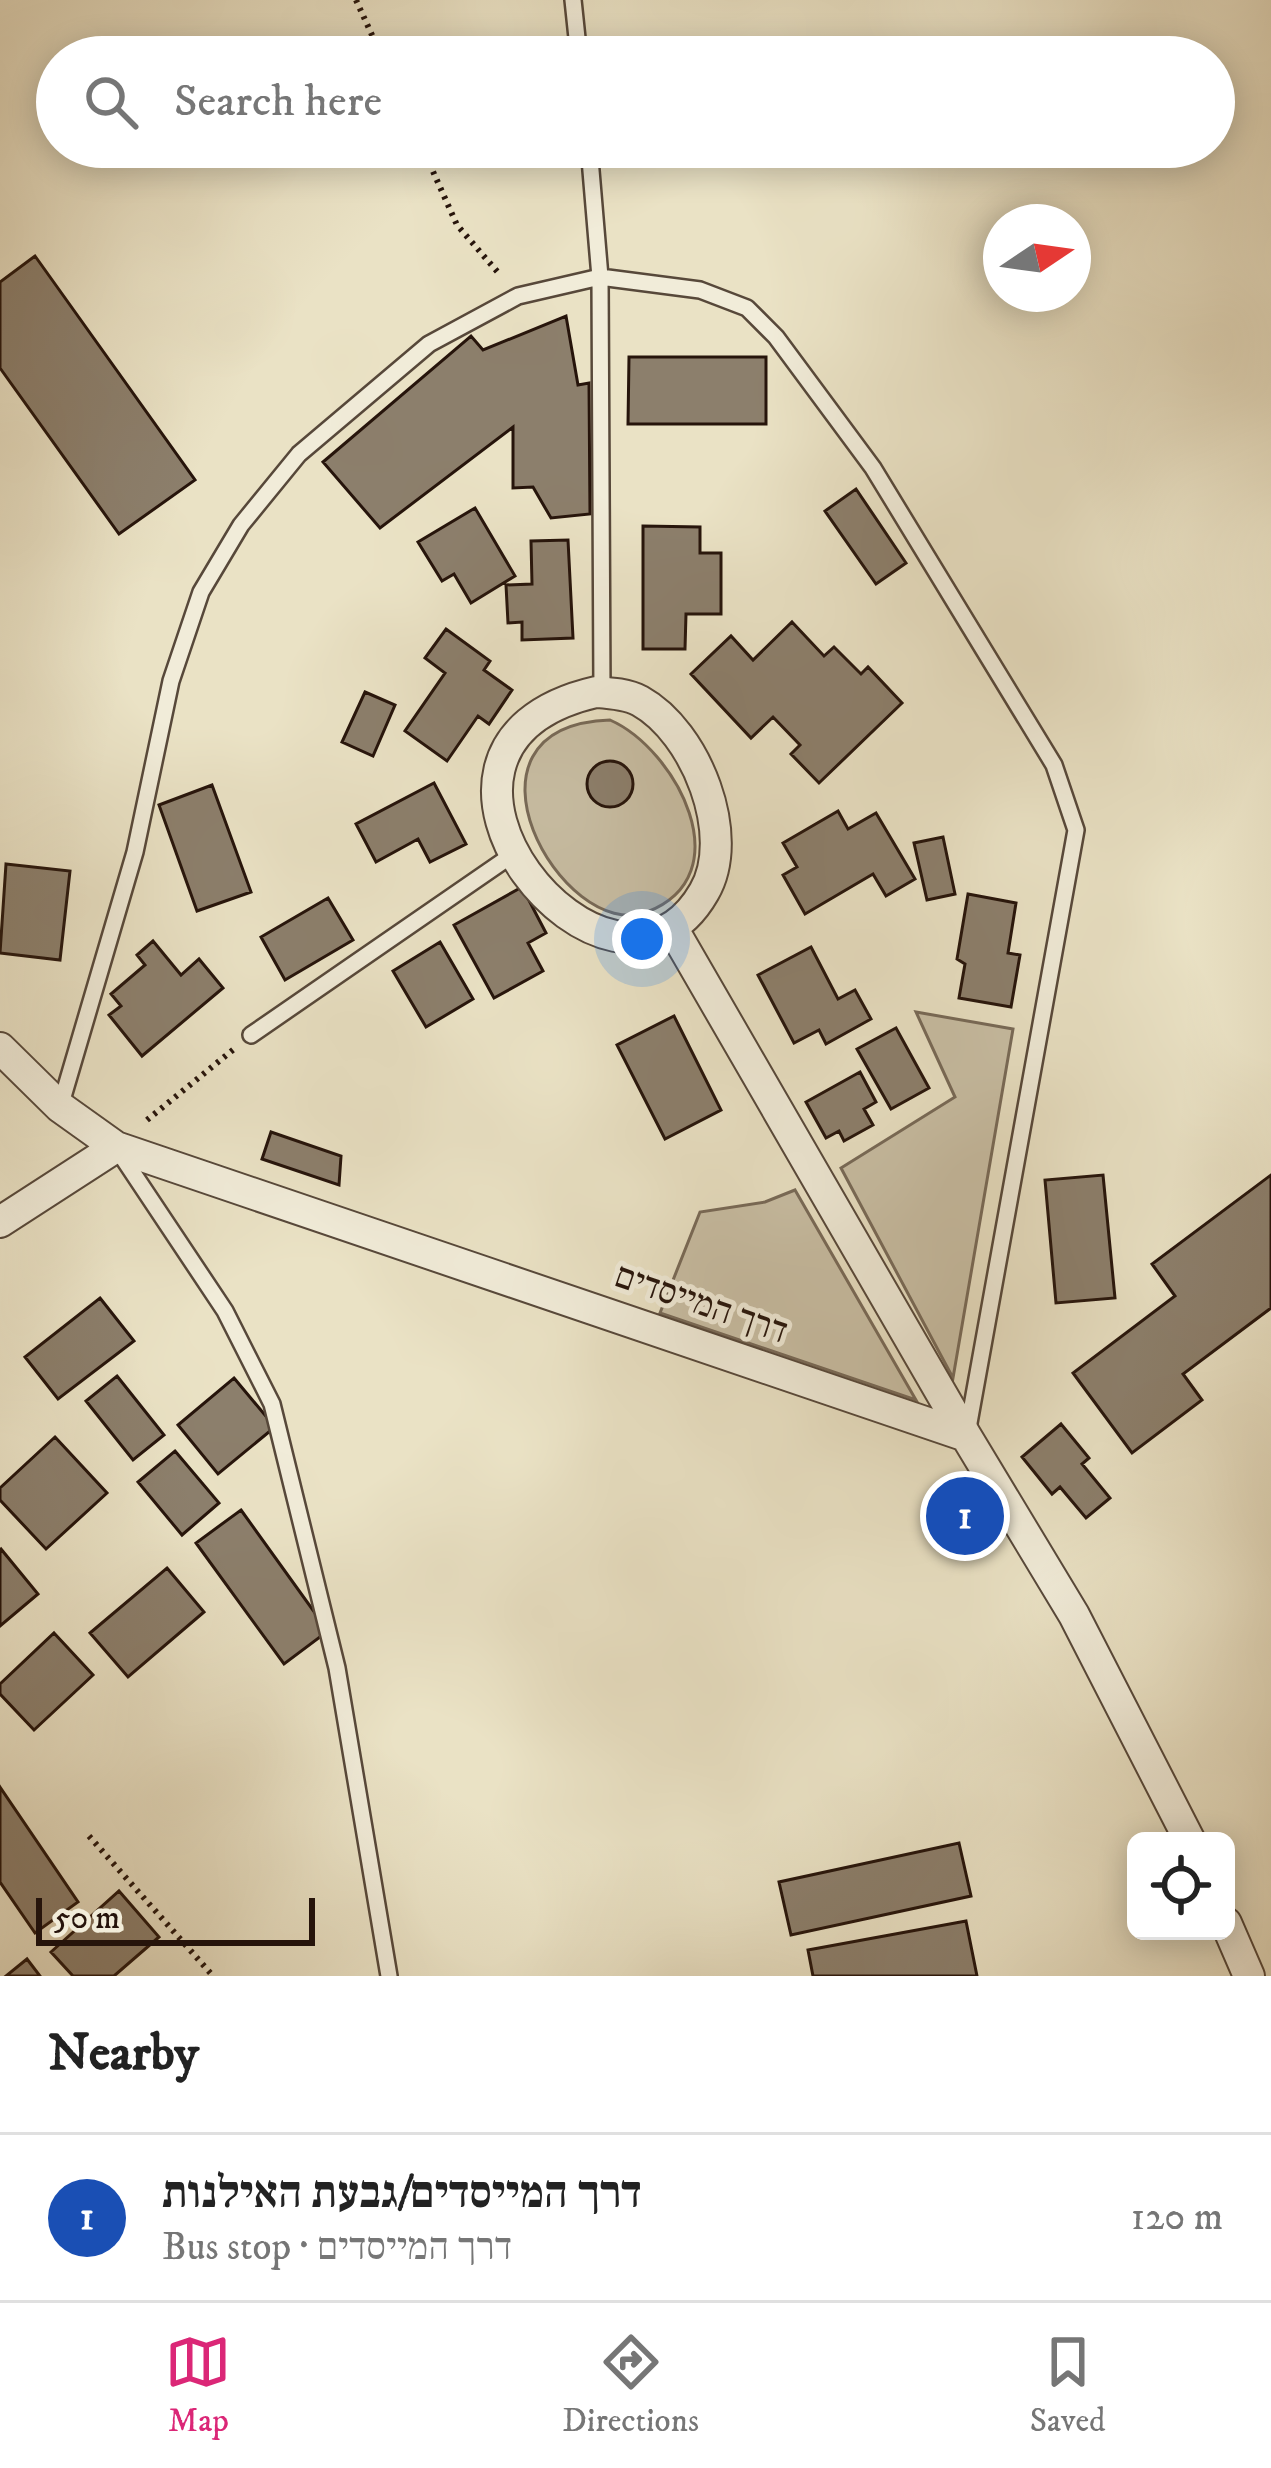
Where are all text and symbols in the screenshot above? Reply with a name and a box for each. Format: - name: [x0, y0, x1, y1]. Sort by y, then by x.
- search box: [36, 36, 1235, 168]
- icon: search: [78, 69, 144, 135]
- text: Search here: [174, 74, 382, 130]
- north arrow: [983, 204, 1091, 312]
- your location: [612, 909, 672, 969]
- street label: דרך המייסדים: [609, 1253, 793, 1355]
- pin: 1: [926, 1471, 1004, 1561]
- map controls: [1127, 1832, 1235, 1940]
- button: locate: [1127, 1832, 1235, 1940]
- scale bar: [36, 1892, 315, 1945]
- text: 50 m: [54, 1898, 120, 1939]
- text: Nearby: [48, 2022, 199, 2086]
- text: דרך המייסדים/גבעת האילנות: [162, 2166, 642, 2222]
- text: 1: [80, 2193, 94, 2242]
- text: 120 m: [1131, 2193, 1223, 2242]
- text: Bus stop · דרך המייסדים: [162, 2223, 512, 2272]
- tab: Map: [165, 2329, 231, 2442]
- tab: Directions: [562, 2329, 699, 2442]
- tab: Saved: [1030, 2329, 1106, 2442]

